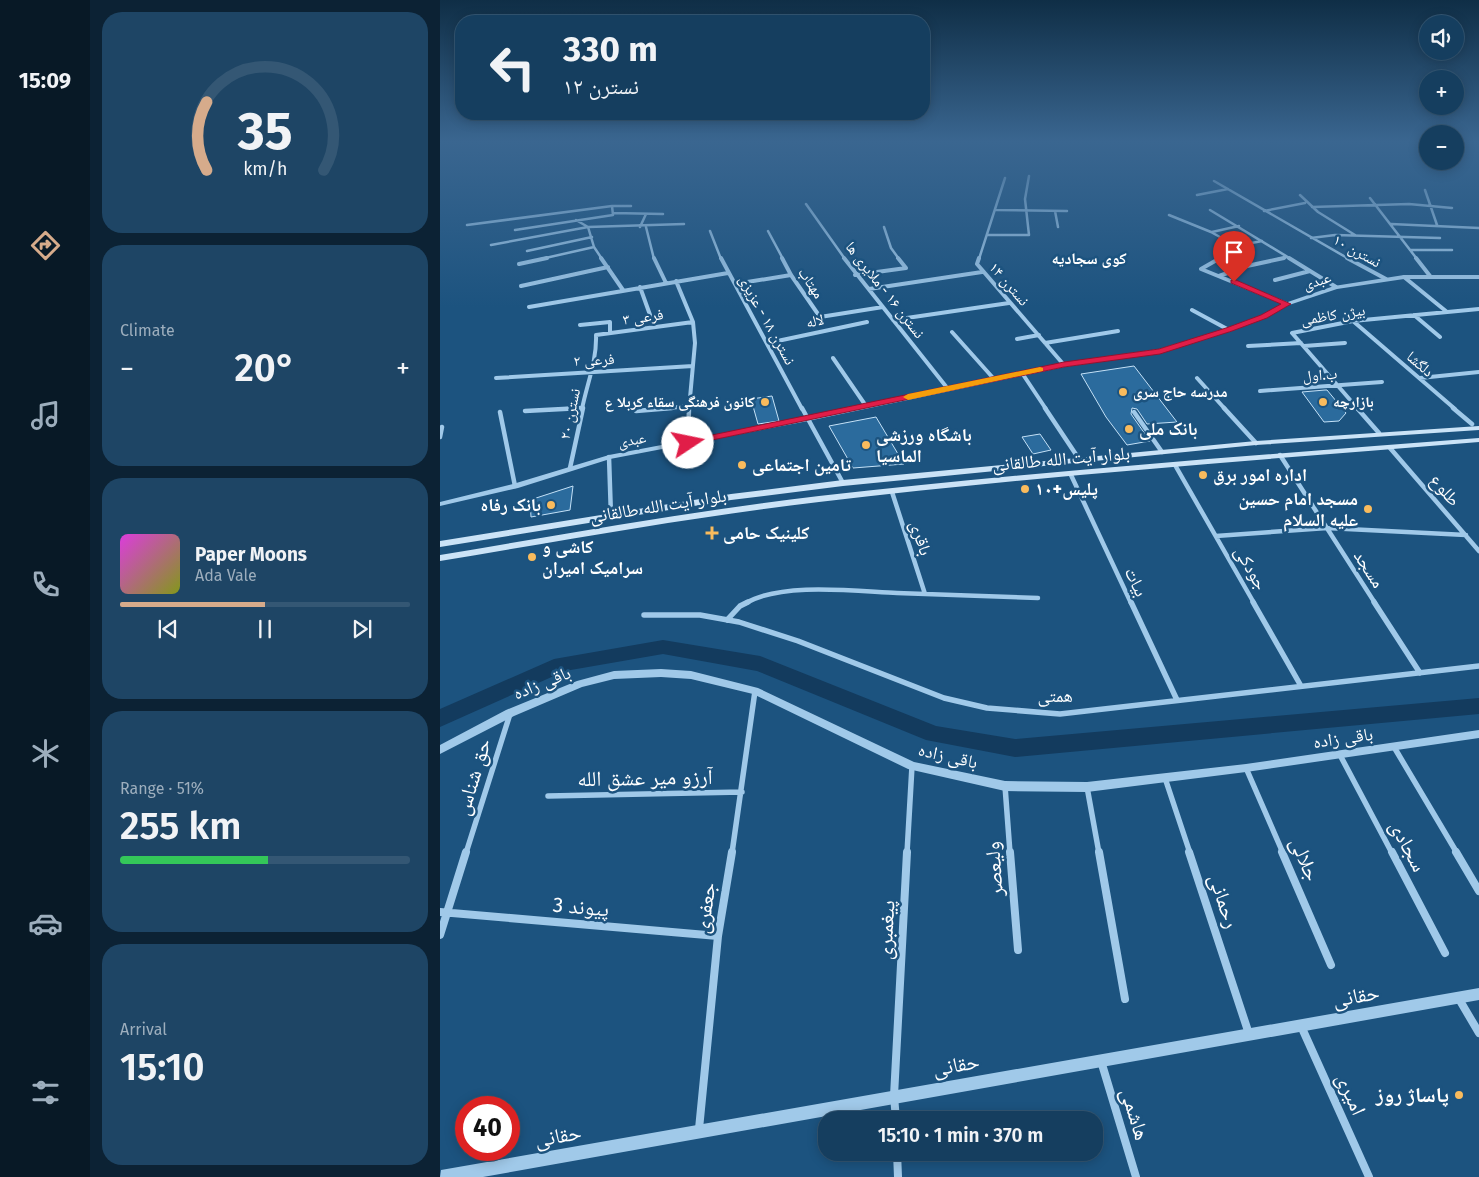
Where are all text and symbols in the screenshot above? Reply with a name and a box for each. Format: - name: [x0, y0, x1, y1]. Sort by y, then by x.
- map controls: [1419, 15, 1464, 170]
- button: sound: [1419, 15, 1464, 60]
- text: 330 m: [563, 28, 658, 70]
- icon: left: [480, 35, 545, 100]
- text: 15:09: [19, 67, 71, 94]
- button: +: [1419, 70, 1464, 115]
- text: نسترن ۱۲: [563, 73, 639, 100]
- text: 35: [237, 100, 292, 163]
- button: −: [1419, 125, 1464, 170]
- text: km/h: [243, 158, 287, 180]
- icon: directions: [28, 228, 63, 263]
- pin: [1213, 231, 1255, 282]
- street label: نسترن ۱۰: [1330, 231, 1384, 272]
- street label: نسترن ۱۶ - ملایری ها: [841, 238, 928, 343]
- icon: arrive: [1220, 238, 1248, 266]
- district label: کوی سجادیه: [1051, 249, 1127, 268]
- street label: نسترن ۱۴: [984, 259, 1033, 310]
- street label: مهتاب: [794, 264, 828, 302]
- street label: عبدی: [1301, 268, 1334, 295]
- street label: نسترن ۱۸ - عزیزی: [734, 272, 799, 369]
- street label: بیژن کاظمی: [1300, 301, 1367, 330]
- street label: فرعی ۳: [621, 305, 665, 330]
- street label: لاله: [804, 310, 826, 332]
- text: Climate: [120, 321, 175, 340]
- text: 20°: [234, 345, 296, 391]
- street label: دلگشا: [1403, 347, 1437, 381]
- street label: فرعی ۲: [573, 350, 615, 371]
- text: −: [120, 352, 134, 385]
- text: +: [396, 352, 410, 385]
- street label: ب.اول: [1302, 365, 1338, 386]
- place label: مدرسه حاج سری: [1133, 383, 1227, 401]
- marker: مدرسه حاج سری: [1117, 386, 1129, 398]
- street label: نسترن ۲۰: [556, 387, 585, 441]
- place label: کانون فرهنگی سقاء کربلا ع: [605, 393, 755, 412]
- place label: بازارچه: [1333, 393, 1374, 411]
- marker: کانون فرهنگی سقاء کربلا ع: [759, 396, 771, 408]
- marker: بازارچه: [1317, 396, 1329, 408]
- icon: music: [28, 398, 63, 433]
- position arrow: [661, 416, 713, 468]
- place label: بانک ملی: [1139, 418, 1198, 440]
- marker: بانک ملی: [1123, 423, 1135, 435]
- place label: باشگاه ورزشی الماسیا: [876, 424, 972, 467]
- street label: عبدی: [616, 429, 648, 452]
- marker: باشگاه ورزشی الماسیا: [860, 439, 872, 451]
- street label: بلوار آیت الله طالقانی: [991, 442, 1131, 476]
- place label: تامین اجتماعی: [752, 454, 851, 476]
- marker: تامین اجتماعی: [736, 459, 748, 471]
- place label: اداره امور برق: [1213, 464, 1307, 486]
- marker: اداره امور برق: [1197, 469, 1209, 481]
- street label: طلوع: [1425, 469, 1465, 511]
- place label: پلیس+۱۰: [1035, 478, 1098, 500]
- marker: پلیس+۱۰: [1019, 483, 1031, 495]
- street label: بلوار آیت الله طالقانی: [588, 484, 728, 528]
- place label: مسجد امام حسین علیه السلام: [1239, 488, 1358, 532]
- place label: بانک رفاه: [481, 494, 541, 516]
- marker: بانک رفاه: [545, 499, 557, 511]
- marker: مسجد امام حسین علیه السلام: [1362, 503, 1374, 515]
- street label: باقری: [905, 518, 937, 558]
- place label: کلینیک حامی: [723, 522, 810, 544]
- marker: کلینیک حامی: [705, 526, 719, 540]
- place label: کاشی و سرامیک امیران: [542, 536, 643, 579]
- street label: جودکی: [1230, 542, 1272, 594]
- text: Paper Moons: [195, 543, 307, 566]
- street label: مسجد: [1349, 546, 1389, 592]
- marker: کاشی و سرامیک امیران: [526, 551, 538, 563]
- street label: بیات: [1120, 564, 1152, 600]
- text: Ada Vale: [195, 566, 257, 585]
- icon: phone: [28, 567, 63, 602]
- icon: previous: [154, 615, 182, 643]
- icon: pause: [251, 615, 279, 643]
- icon: next: [348, 615, 376, 643]
- street label: باقی زاده: [510, 662, 574, 704]
- street label: همتی: [1037, 685, 1073, 707]
- street label: باقی زاده: [1312, 723, 1374, 753]
- street label: حق شناس: [449, 735, 497, 819]
- icon: climate: [28, 736, 63, 771]
- street label: باقی زاده: [916, 739, 980, 774]
- street label: آرزو میر عشق الله: [577, 764, 714, 792]
- text: Range · 51%: [120, 779, 204, 798]
- text: 255 km: [120, 803, 241, 849]
- street label: سجادی: [1384, 816, 1432, 876]
- street label: جلالی: [1284, 833, 1326, 885]
- street label: ولیعصر: [979, 840, 1009, 899]
- street label: رحمانی: [1203, 871, 1245, 931]
- street label: جعفری: [688, 880, 722, 936]
- street label: پیوند 3: [552, 892, 610, 922]
- street label: پیغمبری: [871, 899, 901, 961]
- icon: car: [28, 906, 63, 941]
- street label: حقانی: [1331, 979, 1381, 1013]
- text: Arrival: [120, 1020, 167, 1039]
- text: 15:10: [120, 1044, 204, 1090]
- street label: حقانی: [931, 1048, 981, 1082]
- street label: امیری: [1330, 1069, 1372, 1119]
- icon: filters: [28, 1075, 63, 1110]
- place label: پاساژ روز: [1375, 1082, 1449, 1108]
- street label: هاشمی: [1115, 1085, 1155, 1143]
- marker: پاساژ روز: [1453, 1089, 1465, 1101]
- speed limit sign: 40: [455, 1096, 520, 1161]
- street label: حقانی: [533, 1119, 583, 1153]
- text: 15:10 · 1 min · 370 m: [878, 1124, 1043, 1147]

